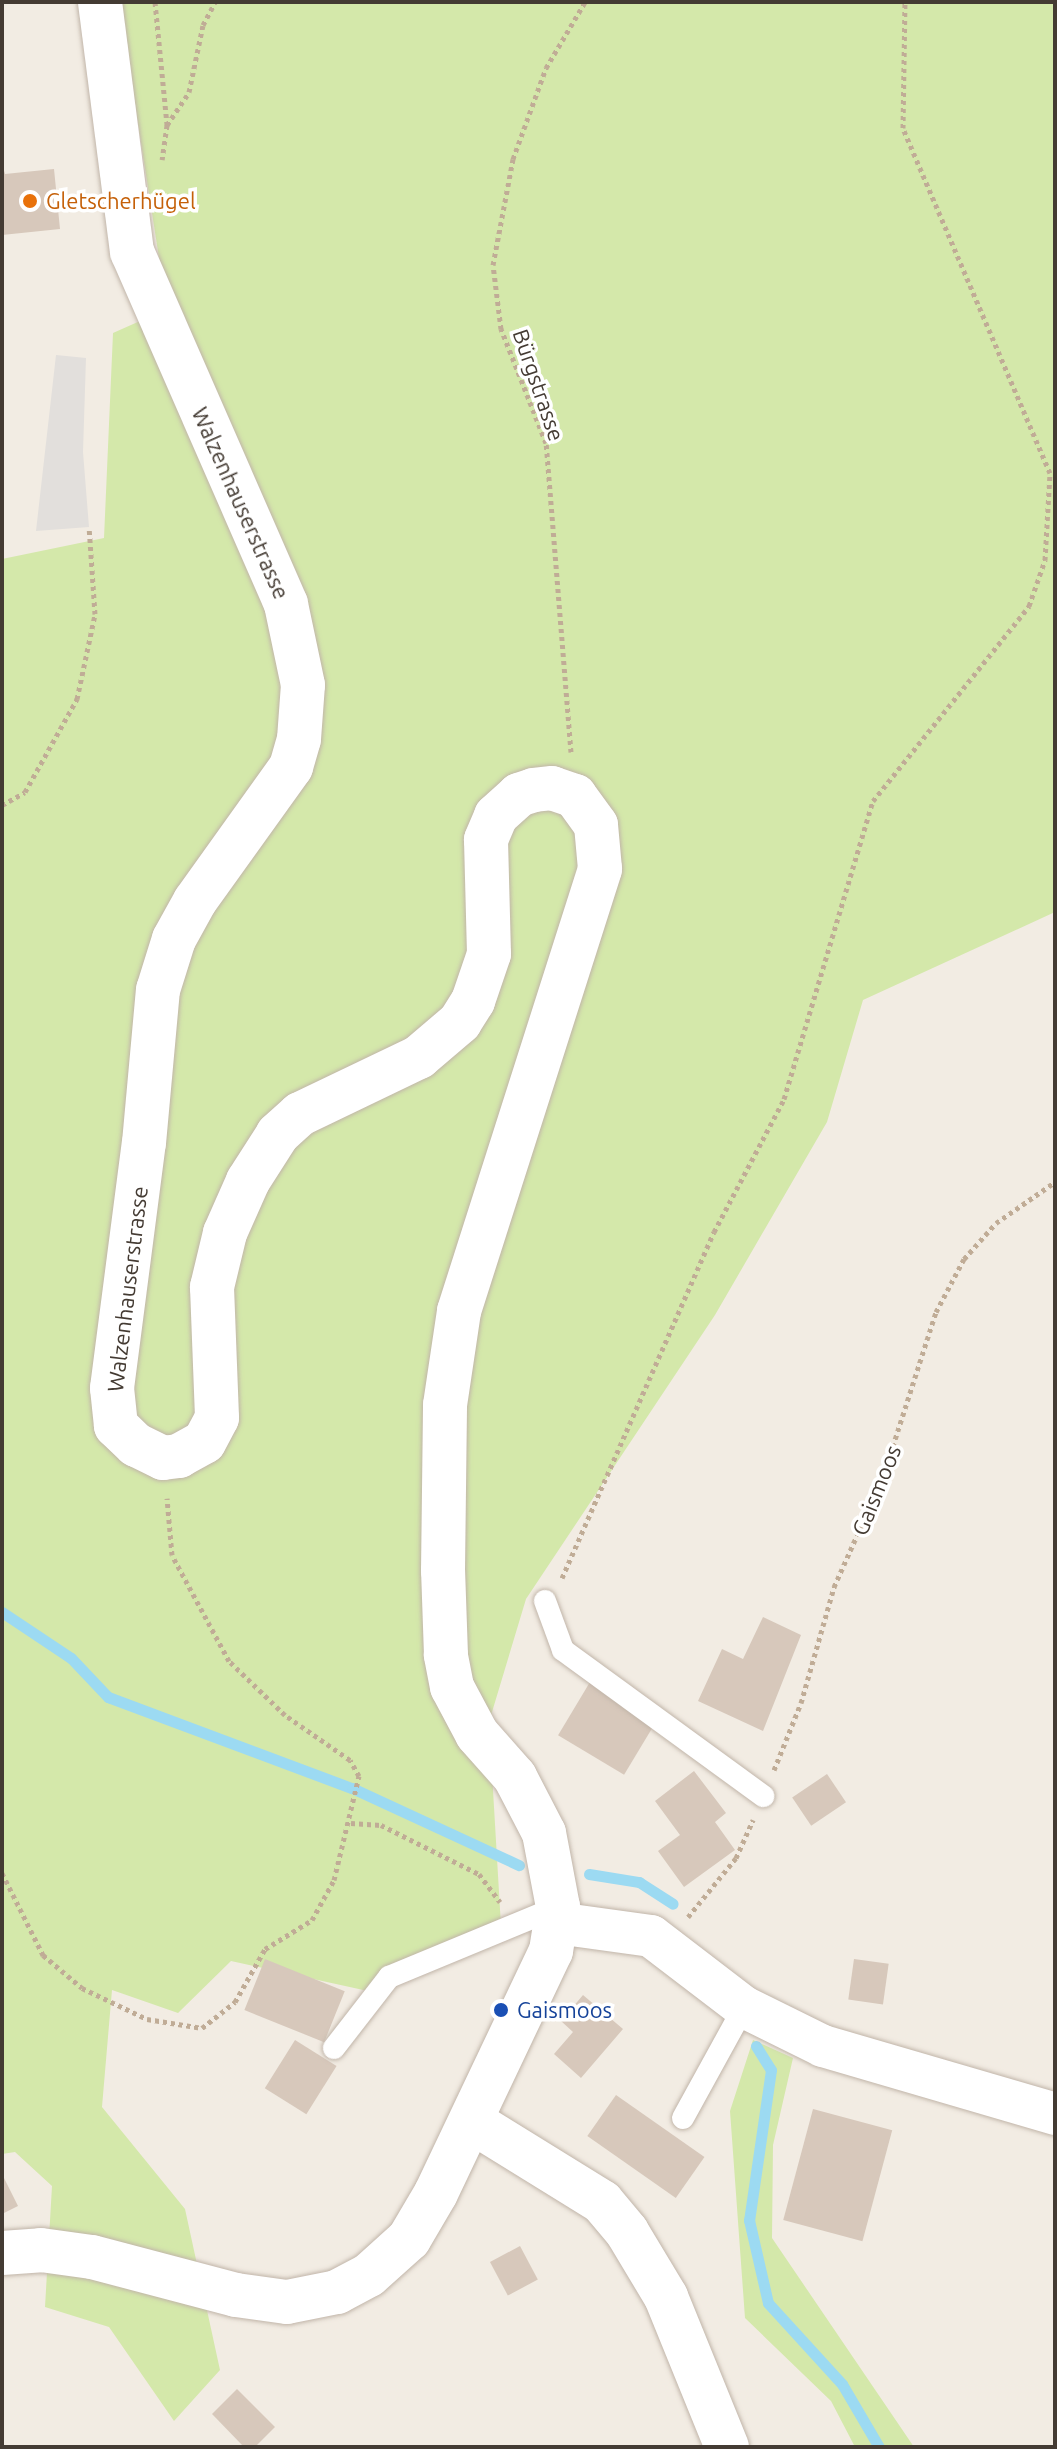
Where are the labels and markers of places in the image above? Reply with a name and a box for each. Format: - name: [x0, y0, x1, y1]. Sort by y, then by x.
- place label: Gletscherhügel: [46, 188, 196, 214]
- marker: Gletscherhügel: [21, 192, 39, 210]
- place label: Gaismoos: [517, 1997, 612, 2023]
- marker: Gaismoos: [492, 2001, 510, 2019]

